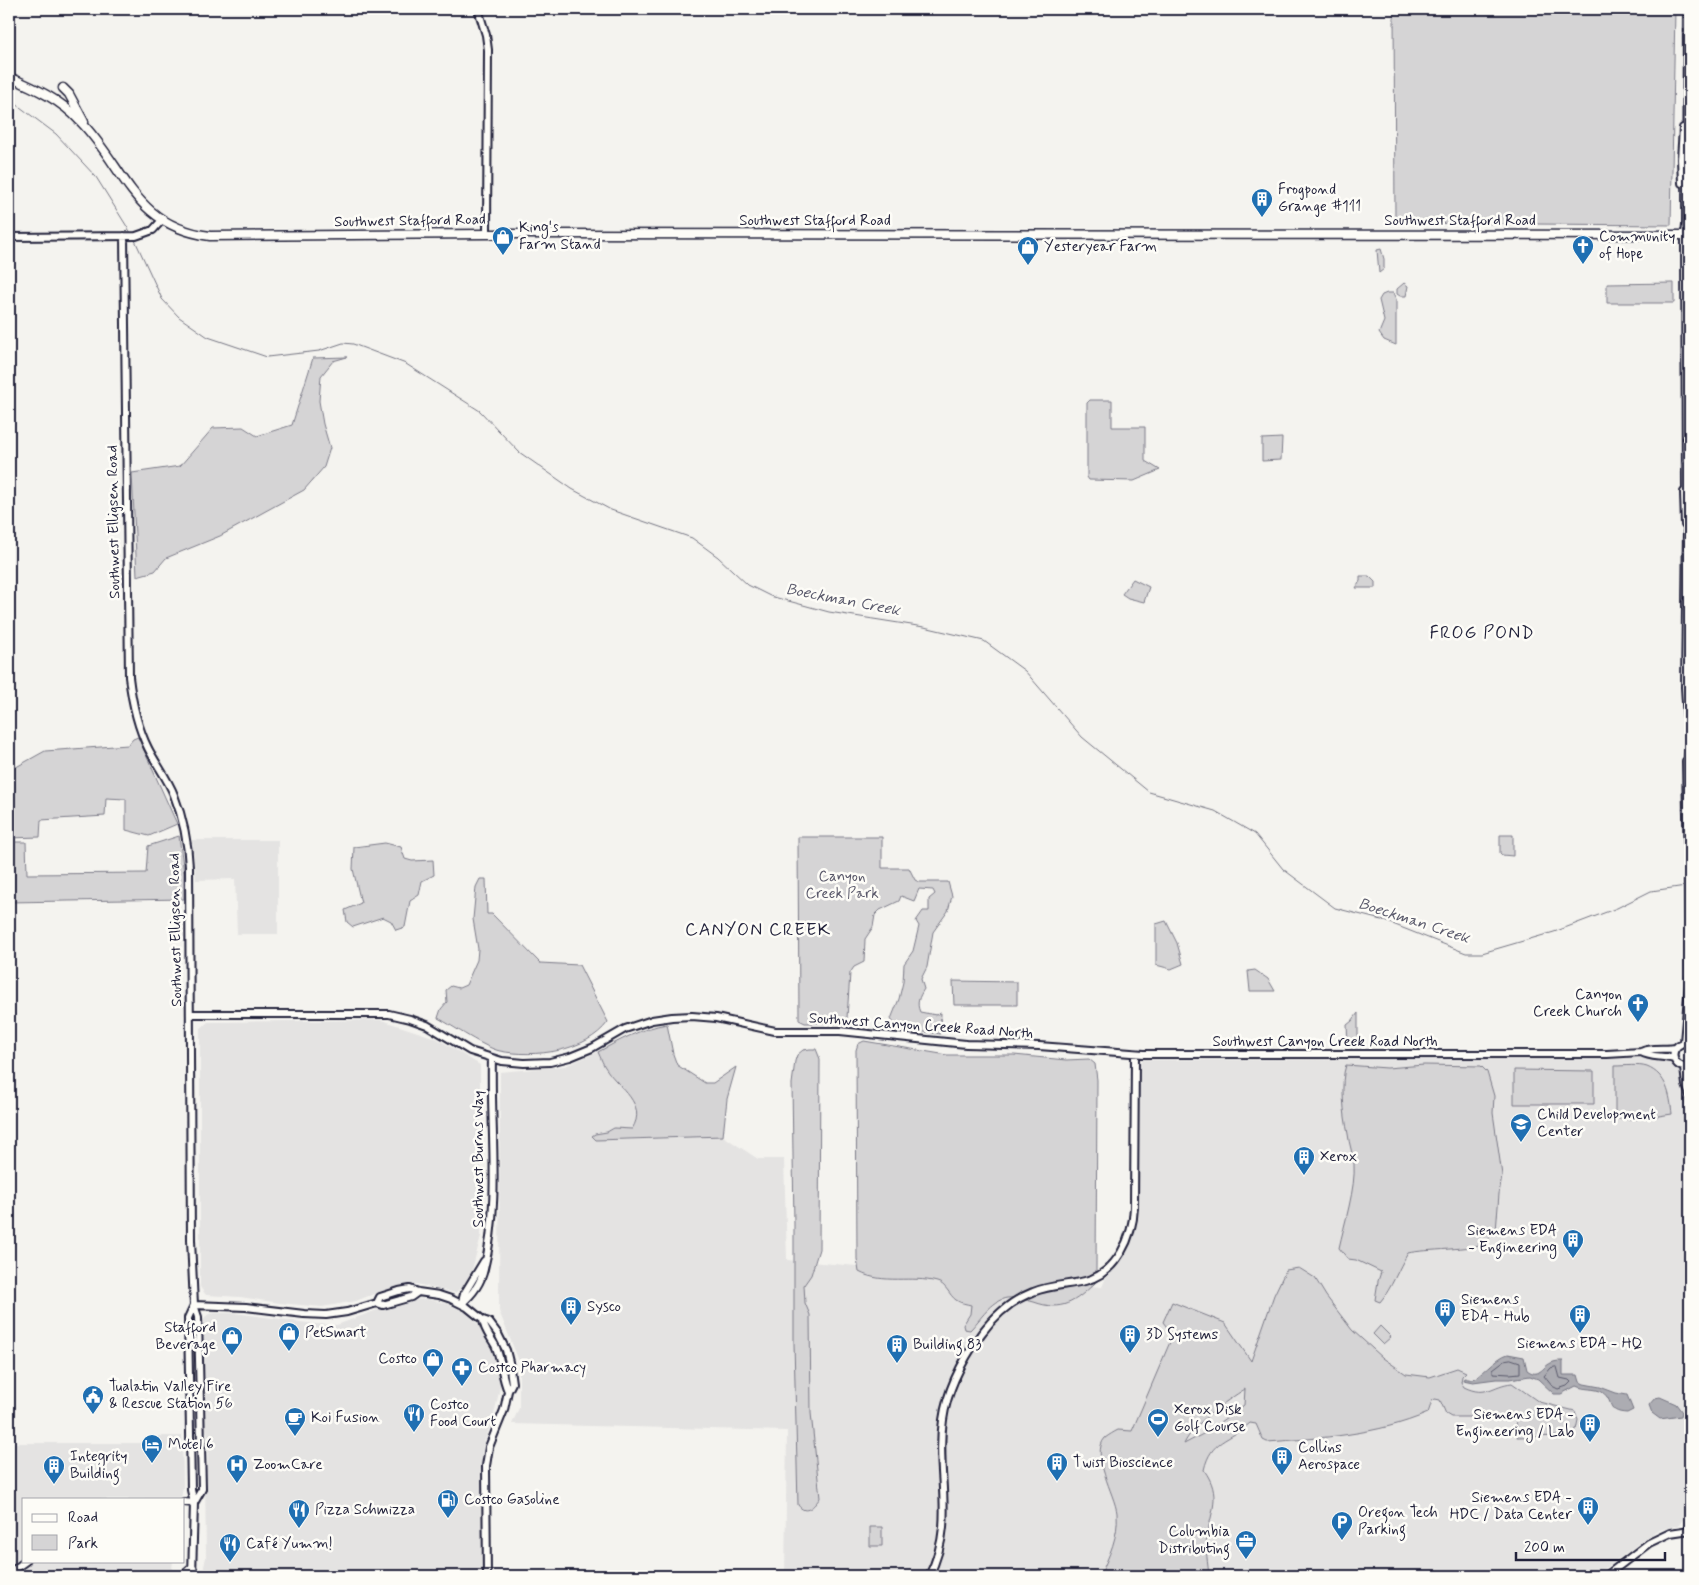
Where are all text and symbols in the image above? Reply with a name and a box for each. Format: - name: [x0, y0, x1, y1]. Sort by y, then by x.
- place label: Frogpond Grange #111: [1278, 180, 1361, 217]
- building icon: Frogpond Grange #111: [1250, 187, 1274, 218]
- street label: Southwest Stafford Road: [334, 210, 486, 234]
- street label: Southwest Stafford Road: [739, 211, 891, 233]
- street label: Southwest Stafford Road: [1384, 211, 1536, 233]
- place label: King's Farm Stand: [519, 218, 601, 255]
- shop icon: King's Farm Stand: [491, 225, 515, 256]
- place label: Community of Hope: [1599, 227, 1675, 264]
- church icon: Community of Hope: [1571, 234, 1595, 265]
- shop icon: Yesteryear Farm: [1016, 235, 1040, 266]
- place label: Yesteryear Farm: [1044, 237, 1157, 257]
- street label: Southwest Elligsen Road: [103, 445, 125, 599]
- water label: Boeckman Creek: [784, 579, 903, 622]
- district label: FROG POND: [1429, 621, 1535, 645]
- street label: Southwest Elligsen Road: [165, 853, 187, 1007]
- park label: Canyon Creek Park: [805, 867, 879, 904]
- water label: Boeckman Creek: [1356, 893, 1473, 949]
- district label: CANYON CREEK: [685, 918, 831, 942]
- place label: Canyon Creek Church: [1533, 985, 1622, 1022]
- church icon: Canyon Creek Church: [1626, 992, 1650, 1023]
- street label: Southwest Canyon Creek Road North: [808, 1008, 1034, 1044]
- street label: Southwest Canyon Creek Road North: [1212, 1032, 1438, 1052]
- street label: Southwest Burns Way: [469, 1091, 489, 1227]
- place label: Child Development Center: [1537, 1105, 1656, 1142]
- school or university icon: Child Development Center: [1509, 1112, 1533, 1143]
- building icon: Xerox: [1292, 1145, 1316, 1176]
- place label: Xerox: [1320, 1147, 1357, 1167]
- place label: Siemens EDA - Engineering: [1467, 1221, 1557, 1259]
- building icon: Siemens EDA - Engineering: [1561, 1228, 1585, 1259]
- place label: Siemens EDA - Hub: [1461, 1290, 1530, 1327]
- building icon: Sysco: [559, 1295, 583, 1326]
- place label: Sysco: [587, 1297, 621, 1317]
- building icon: Siemens EDA - Hub: [1433, 1297, 1457, 1328]
- building icon: Siemens EDA - HQ: [1568, 1303, 1592, 1334]
- place label: Stafford Beverage: [156, 1318, 216, 1355]
- shop icon: PetSmart: [277, 1321, 301, 1352]
- place label: PetSmart: [305, 1323, 366, 1343]
- building icon: 3D Systems: [1118, 1323, 1142, 1354]
- shop icon: Stafford Beverage: [220, 1325, 244, 1356]
- place label: 3D Systems: [1146, 1325, 1218, 1345]
- building icon: Building 83: [885, 1333, 909, 1364]
- place label: Siemens EDA - HQ: [1517, 1334, 1643, 1354]
- place label: Building 83: [913, 1335, 982, 1356]
- shop icon: Costco: [421, 1347, 445, 1378]
- place label: Costco: [378, 1349, 417, 1369]
- pharmacy icon: Costco Pharmacy: [450, 1356, 474, 1387]
- place label: Costco Pharmacy: [478, 1358, 586, 1378]
- place label: Tualatin Valley Fire & Rescue Station 56: [109, 1377, 233, 1414]
- public building icon: Tualatin Valley Fire & Rescue Station 56: [81, 1384, 105, 1415]
- place label: Costco Food Court: [430, 1395, 497, 1432]
- place label: Xerox Disk Golf Course: [1174, 1400, 1246, 1437]
- restaurant icon: Costco Food Court: [402, 1402, 426, 1433]
- place label: Siemens EDA - Engineering / Lab: [1456, 1405, 1574, 1443]
- cafe icon: Koi Fusion: [283, 1406, 307, 1437]
- sports icon: Xerox Disk Golf Course: [1146, 1407, 1170, 1438]
- place label: Koi Fusion: [311, 1408, 380, 1428]
- building icon: Siemens EDA - Engineering / Lab: [1578, 1412, 1602, 1443]
- hotel icon: Motel 6: [140, 1433, 164, 1464]
- place label: Motel 6: [168, 1435, 214, 1455]
- place label: Collins Aerospace: [1298, 1438, 1360, 1475]
- building icon: Collins Aerospace: [1270, 1445, 1294, 1476]
- place label: Integrity Building: [70, 1447, 128, 1485]
- building icon: Twist Bioscience: [1045, 1451, 1069, 1482]
- hospital icon: ZoomCare: [225, 1453, 249, 1484]
- place label: Twist Bioscience: [1073, 1453, 1173, 1473]
- building icon: Integrity Building: [42, 1454, 66, 1485]
- place label: ZoomCare: [253, 1455, 323, 1475]
- fuel station icon: Costco Gasoline: [436, 1488, 460, 1519]
- place label: Siemens EDA - HDC / Data Center: [1450, 1488, 1572, 1525]
- place label: Costco Gasoline: [464, 1490, 560, 1510]
- building icon: Siemens EDA - HDC / Data Center: [1576, 1495, 1600, 1526]
- legend: [22, 1498, 185, 1562]
- restaurant icon: Pizza Schmizza: [287, 1498, 311, 1529]
- place label: Pizza Schmizza: [315, 1500, 415, 1520]
- place label: Oregon Tech Parking: [1358, 1503, 1438, 1541]
- text: Road: [68, 1508, 98, 1528]
- parking icon: Oregon Tech Parking: [1330, 1510, 1354, 1541]
- place label: Columbia Distributing: [1158, 1522, 1230, 1560]
- office icon: Columbia Distributing: [1234, 1529, 1258, 1560]
- scale bar: [1516, 1530, 1665, 1562]
- restaurant icon: Café Yumm!: [218, 1532, 242, 1563]
- text: Park: [68, 1534, 98, 1554]
- place label: Café Yumm!: [246, 1534, 333, 1554]
- text: 200 m: [1524, 1538, 1565, 1558]

